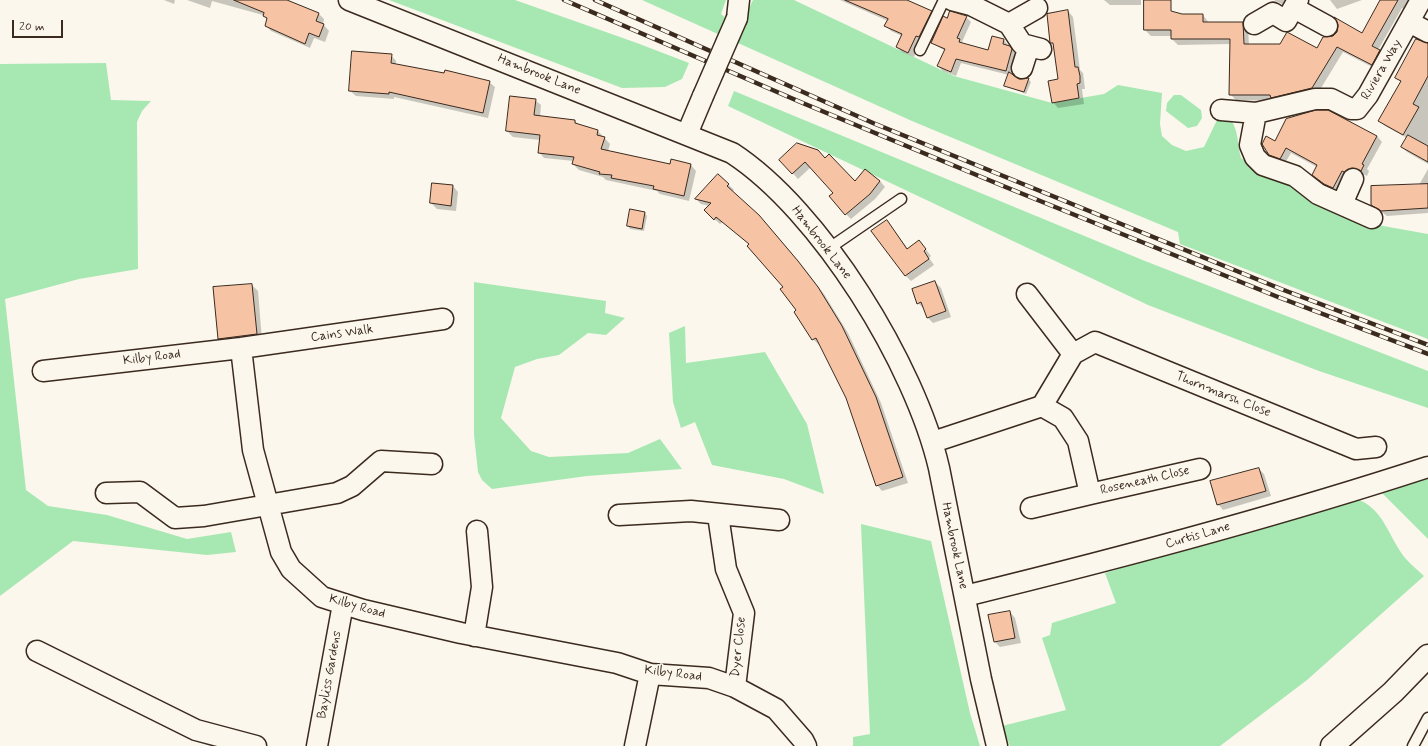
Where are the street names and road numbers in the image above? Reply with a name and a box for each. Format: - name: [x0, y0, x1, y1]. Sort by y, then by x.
- street label: Riviera Way: [1358, 37, 1406, 103]
- street label: Hambrook Lane: [495, 51, 583, 99]
- street label: Hambrook Lane: [788, 203, 854, 283]
- street label: Cains Walk: [310, 322, 374, 346]
- street label: Kilby Road: [122, 347, 182, 369]
- street label: Thornmarsh Close: [1173, 369, 1273, 421]
- street label: Roseneath Close: [1099, 463, 1191, 499]
- street label: Hambrook Lane: [937, 501, 971, 591]
- street label: Curtis Lane: [1164, 519, 1232, 553]
- street label: Kilby Road: [327, 592, 387, 622]
- street label: Dyer Close: [728, 616, 750, 678]
- street label: Bayliss Gardens: [315, 630, 345, 720]
- street label: Kilby Road: [643, 663, 703, 685]

